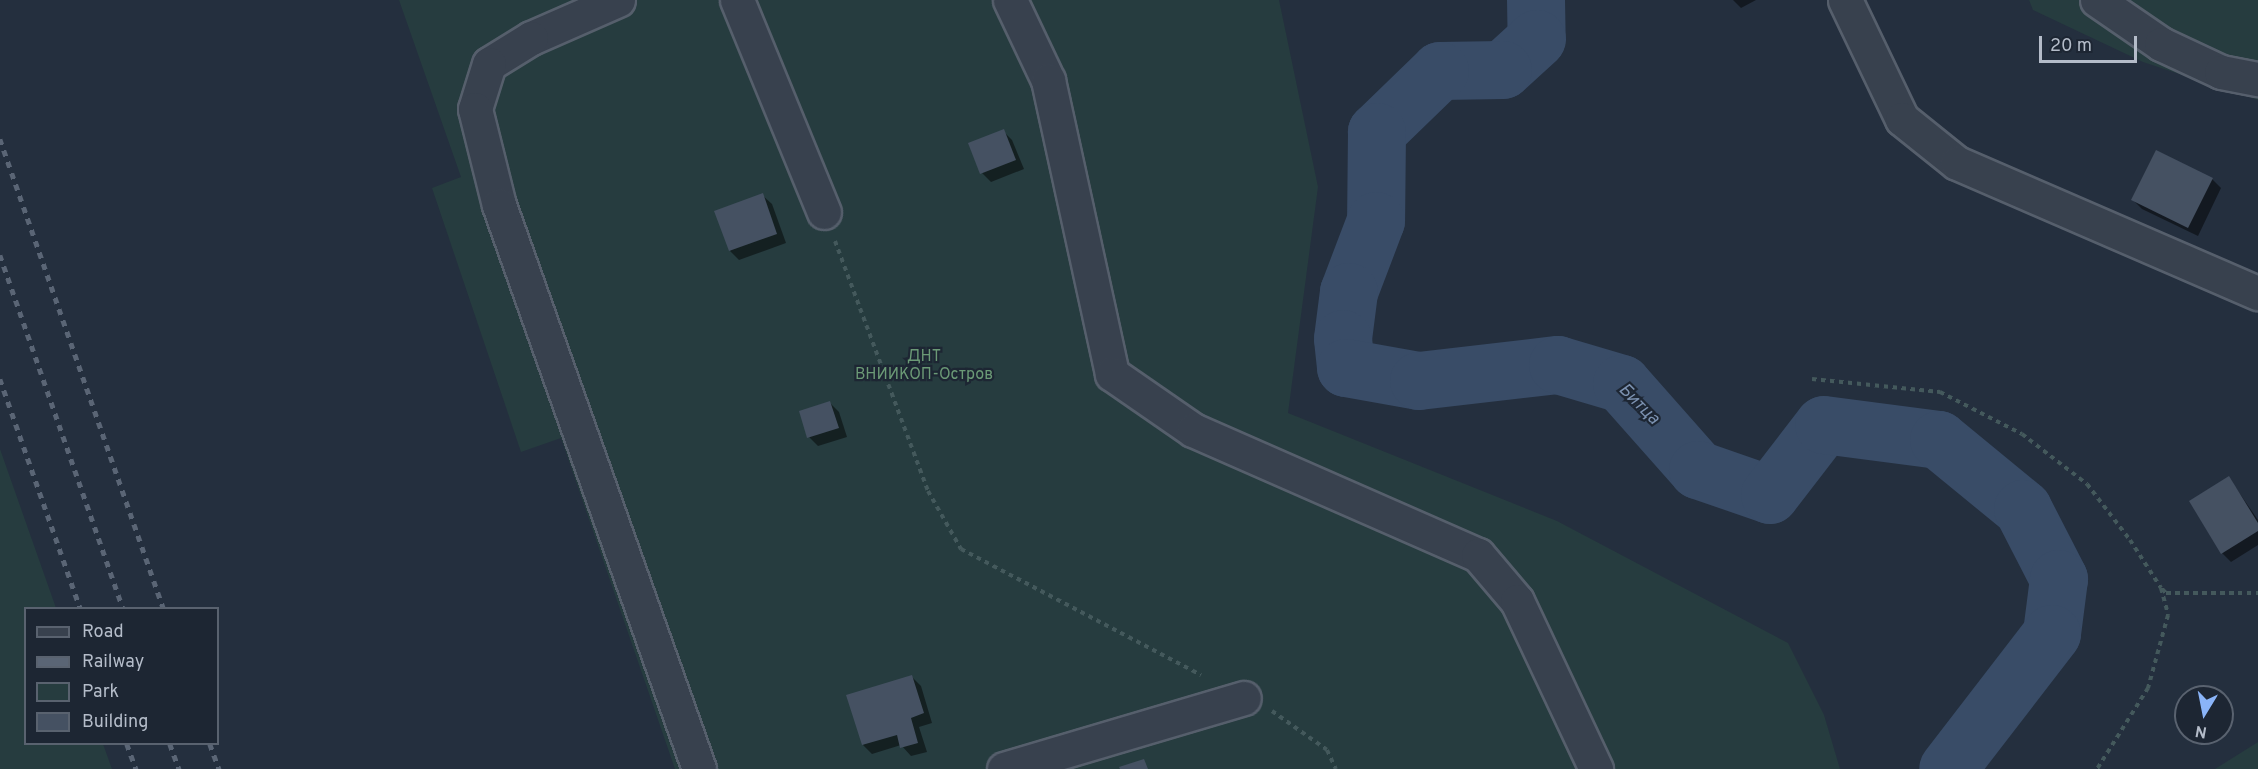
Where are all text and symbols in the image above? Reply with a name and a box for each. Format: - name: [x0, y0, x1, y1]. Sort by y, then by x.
- scale bar: [2042, 24, 2140, 62]
- text: 20 m: [2050, 35, 2092, 58]
- park label: ДНТ ВНИИКОП-Остров: [855, 347, 993, 385]
- water label: Битца: [1613, 380, 1663, 430]
- legend: [24, 607, 219, 745]
- text: Road: [82, 621, 124, 644]
- text: Railway: [82, 651, 144, 674]
- text: Park: [82, 681, 119, 704]
- north arrow: [2174, 685, 2234, 745]
- text: Building: [82, 711, 148, 734]
- text: N: [2194, 720, 2209, 742]

